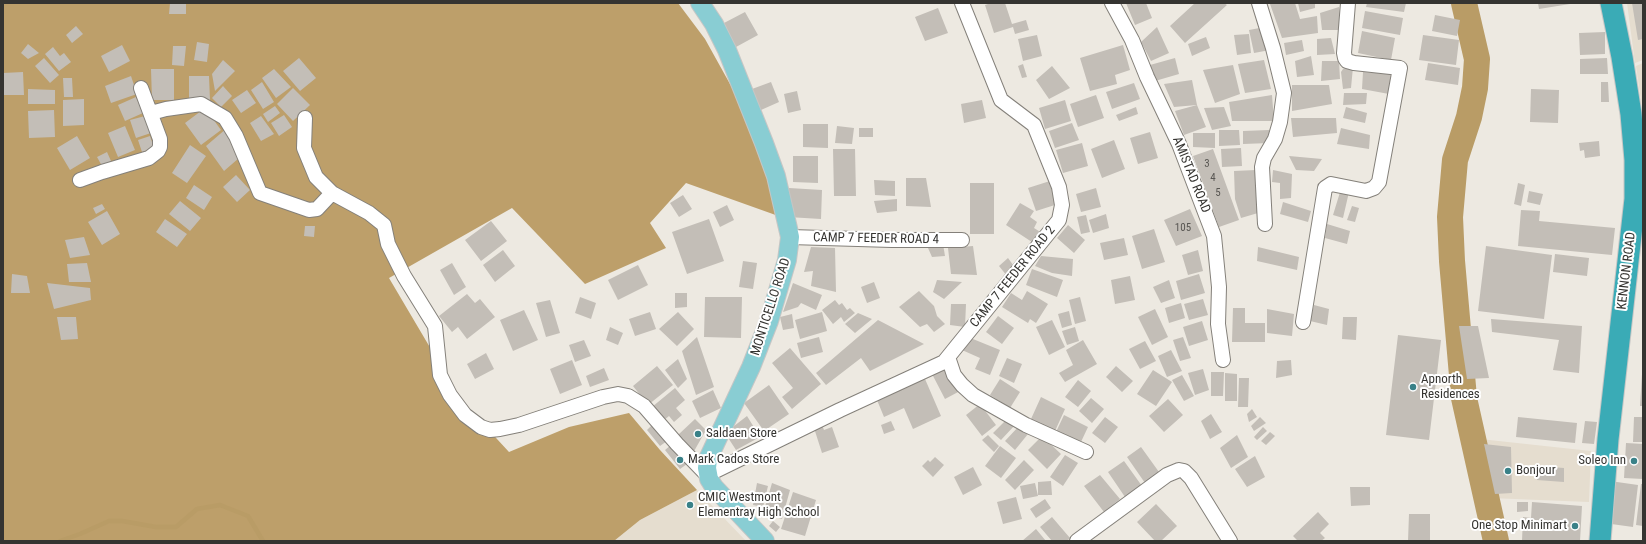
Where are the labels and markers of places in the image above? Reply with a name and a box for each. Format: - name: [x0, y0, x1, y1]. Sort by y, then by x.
- place label: Apnorth Residences: [1421, 372, 1480, 403]
- marker: Apnorth Residences: [1408, 382, 1418, 392]
- place label: Saldaen Store: [706, 426, 777, 442]
- marker: Saldaen Store: [693, 429, 703, 439]
- place label: Mark Cados Store: [688, 452, 779, 468]
- place label: Soleo Inn: [1578, 453, 1626, 469]
- marker: Mark Cados Store: [675, 455, 685, 465]
- marker: Soleo Inn: [1629, 456, 1639, 466]
- place label: Bonjour: [1516, 463, 1556, 479]
- marker: Bonjour: [1503, 466, 1513, 476]
- place label: CMIC Westmont Elementray High School: [698, 490, 820, 521]
- marker: CMIC Westmont Elementray High School: [685, 500, 695, 510]
- place label: One Stop Minimart: [1471, 518, 1567, 534]
- marker: One Stop Minimart: [1570, 521, 1580, 531]

